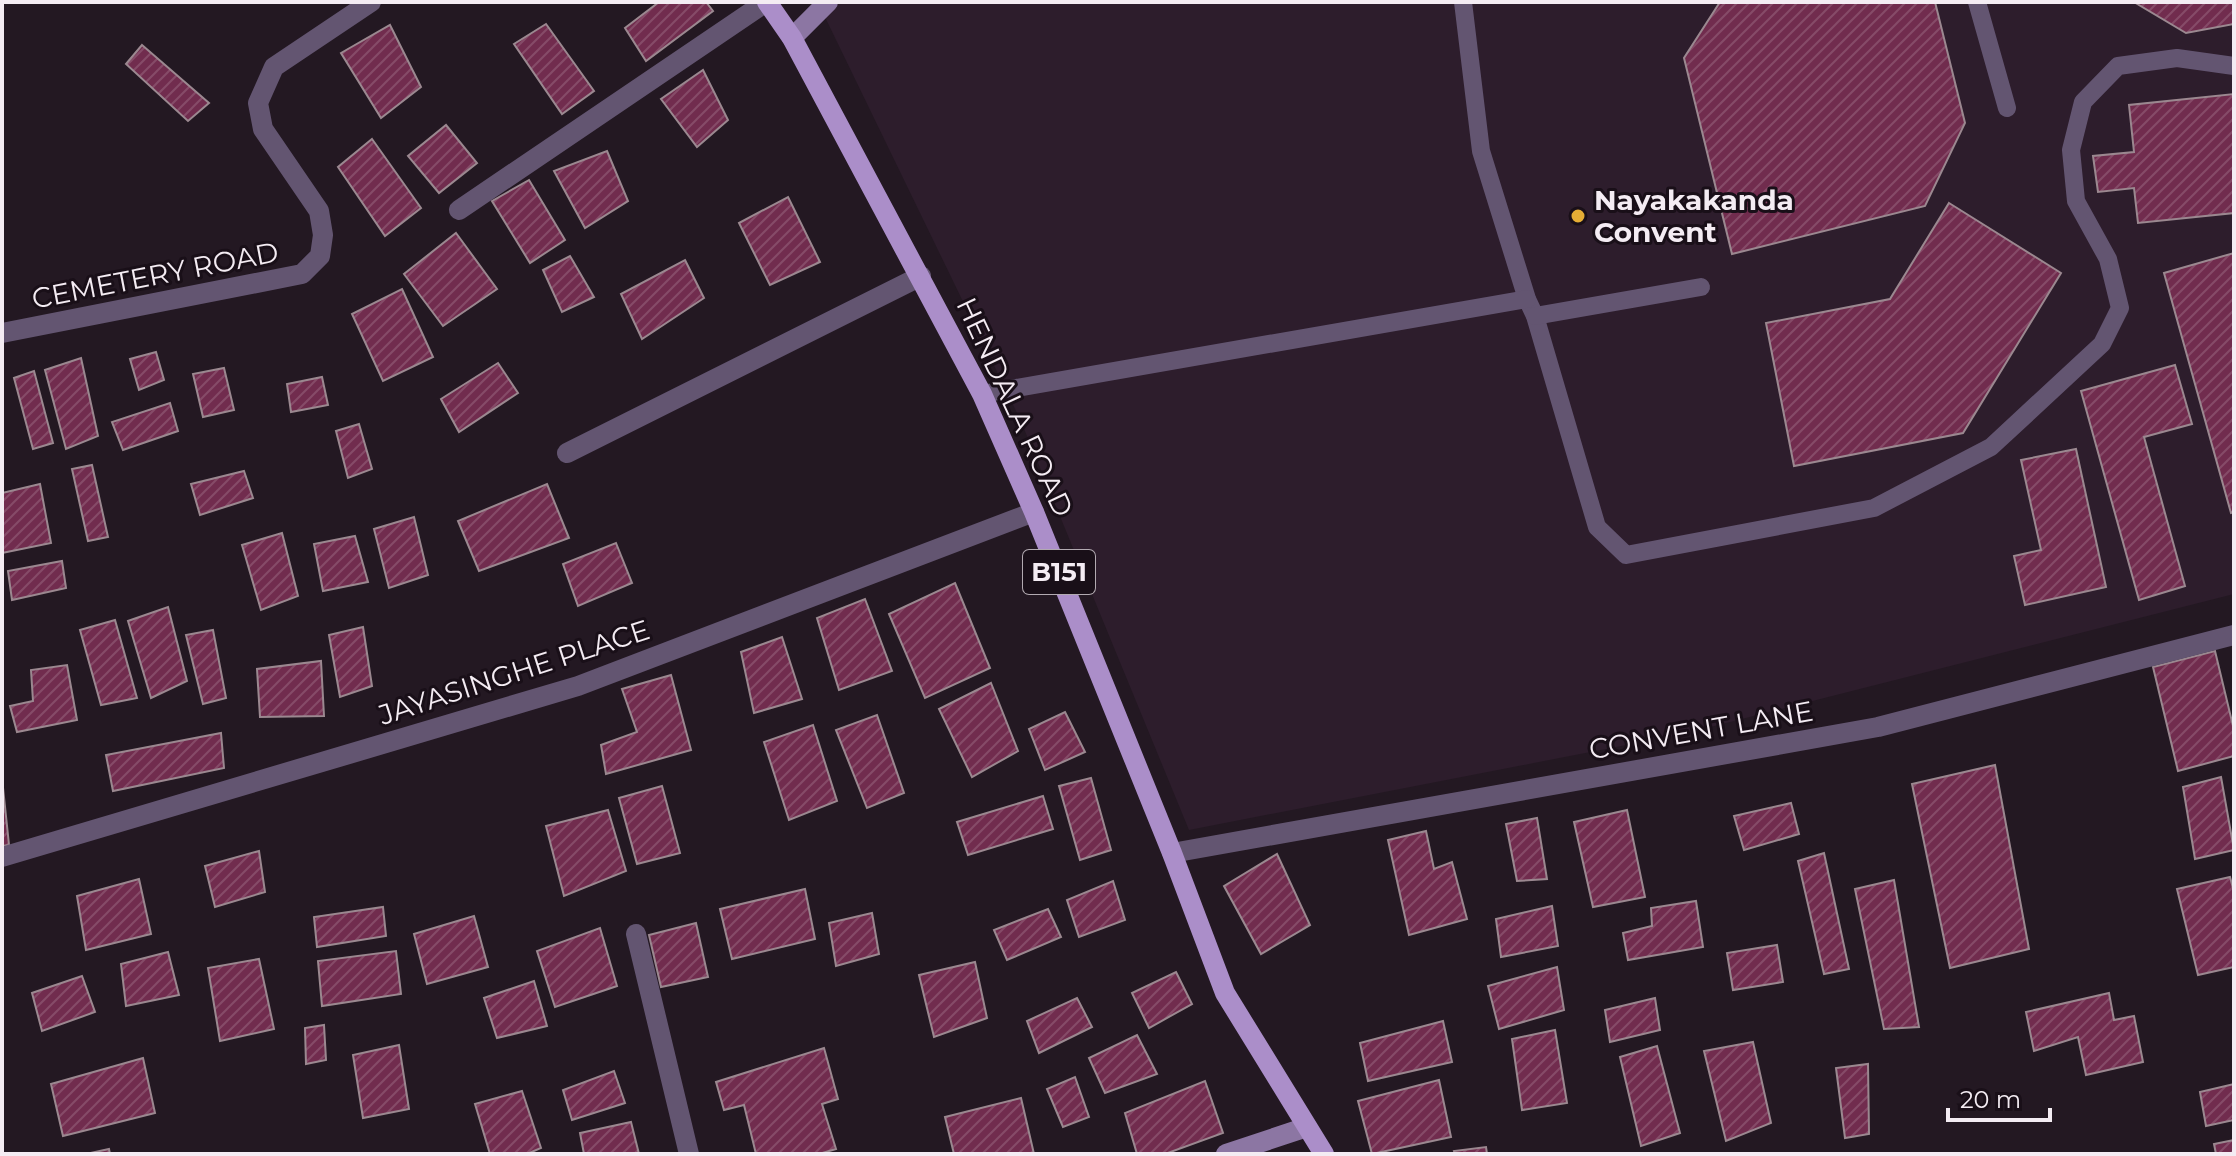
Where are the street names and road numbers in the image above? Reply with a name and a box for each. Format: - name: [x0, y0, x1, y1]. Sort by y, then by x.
- street label: CEMETERY ROAD: [29, 234, 281, 316]
- street label: HENDALA ROAD: [949, 292, 1081, 522]
- road number: B151: [1023, 550, 1095, 594]
- street label: JAYASINGHE PLACE: [373, 612, 654, 732]
- street label: CONVENT LANE: [1586, 694, 1816, 766]

